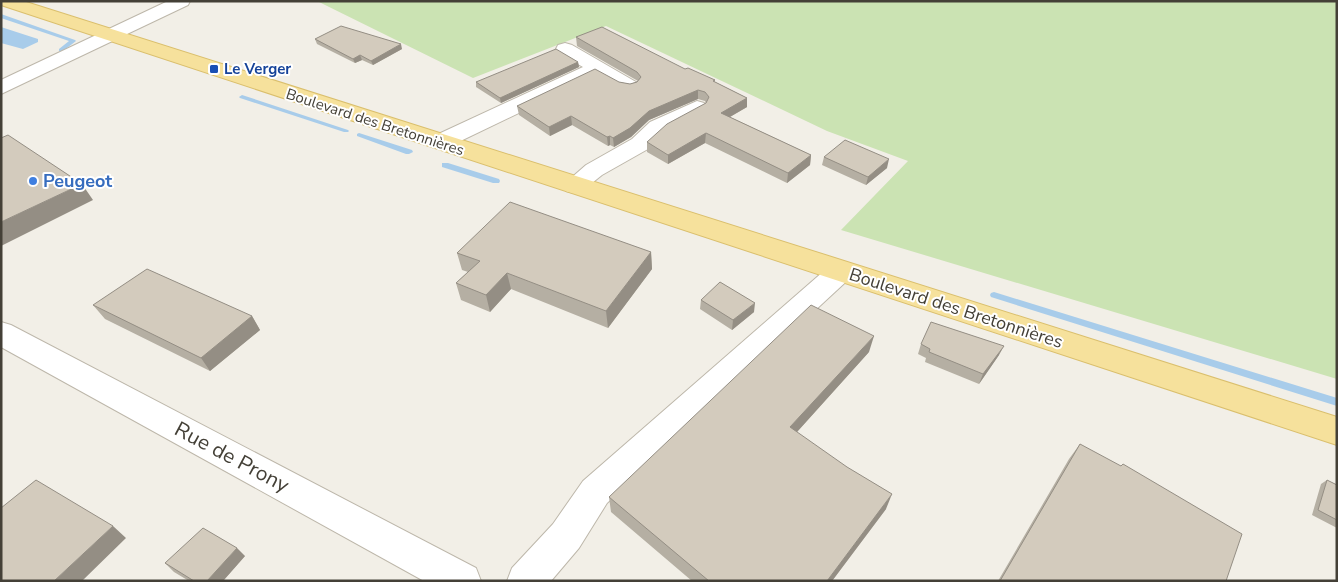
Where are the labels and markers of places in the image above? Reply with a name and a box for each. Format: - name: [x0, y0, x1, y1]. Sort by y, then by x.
- place label: Le Verger: [224, 59, 291, 79]
- marker: Le Verger: [208, 63, 220, 75]
- place label: Peugeot: [43, 169, 112, 193]
- marker: Peugeot: [27, 175, 39, 187]

